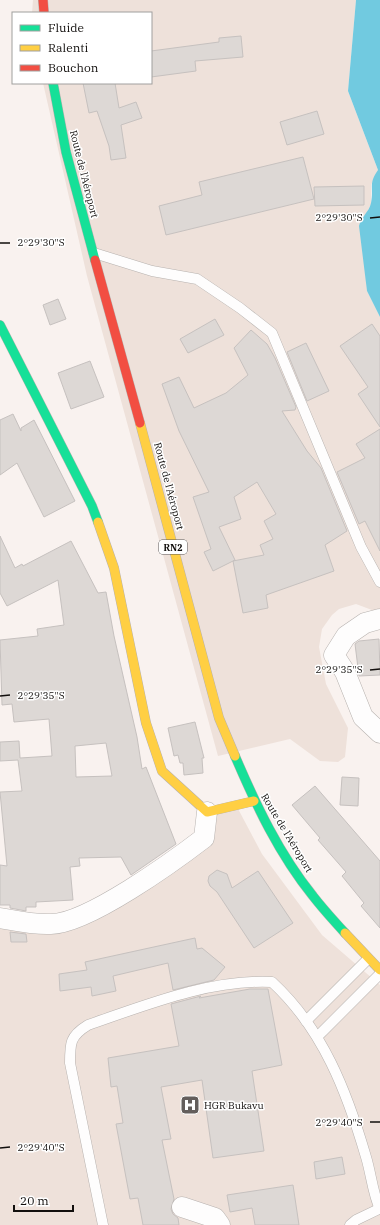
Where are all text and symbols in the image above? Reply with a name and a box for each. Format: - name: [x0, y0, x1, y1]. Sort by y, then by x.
- legend: [12, 12, 152, 84]
- text: Fluide: [48, 20, 84, 35]
- text: Ralenti: [48, 40, 89, 55]
- text: Bouchon: [48, 60, 99, 75]
- street label: Route de l'Aéroport: [67, 129, 101, 220]
- text: 2°29'30"S: [315, 211, 363, 224]
- text: 2°29'30"S: [17, 236, 65, 249]
- street label: Route de l'Aéroport: [151, 441, 187, 532]
- road number: RN2: [159, 540, 187, 554]
- text: 2°29'35"S: [315, 663, 363, 676]
- text: 2°29'35"S: [17, 689, 65, 702]
- street label: Route de l'Aéroport: [258, 791, 316, 875]
- hospital icon: HGR Bukavu: [179, 1094, 201, 1116]
- place label: HGR Bukavu: [204, 1099, 264, 1112]
- text: 2°29'40"S: [315, 1116, 363, 1129]
- text: 2°29'40"S: [17, 1141, 65, 1154]
- scale bar: [14, 1187, 73, 1213]
- text: 20 m: [20, 1193, 49, 1208]

